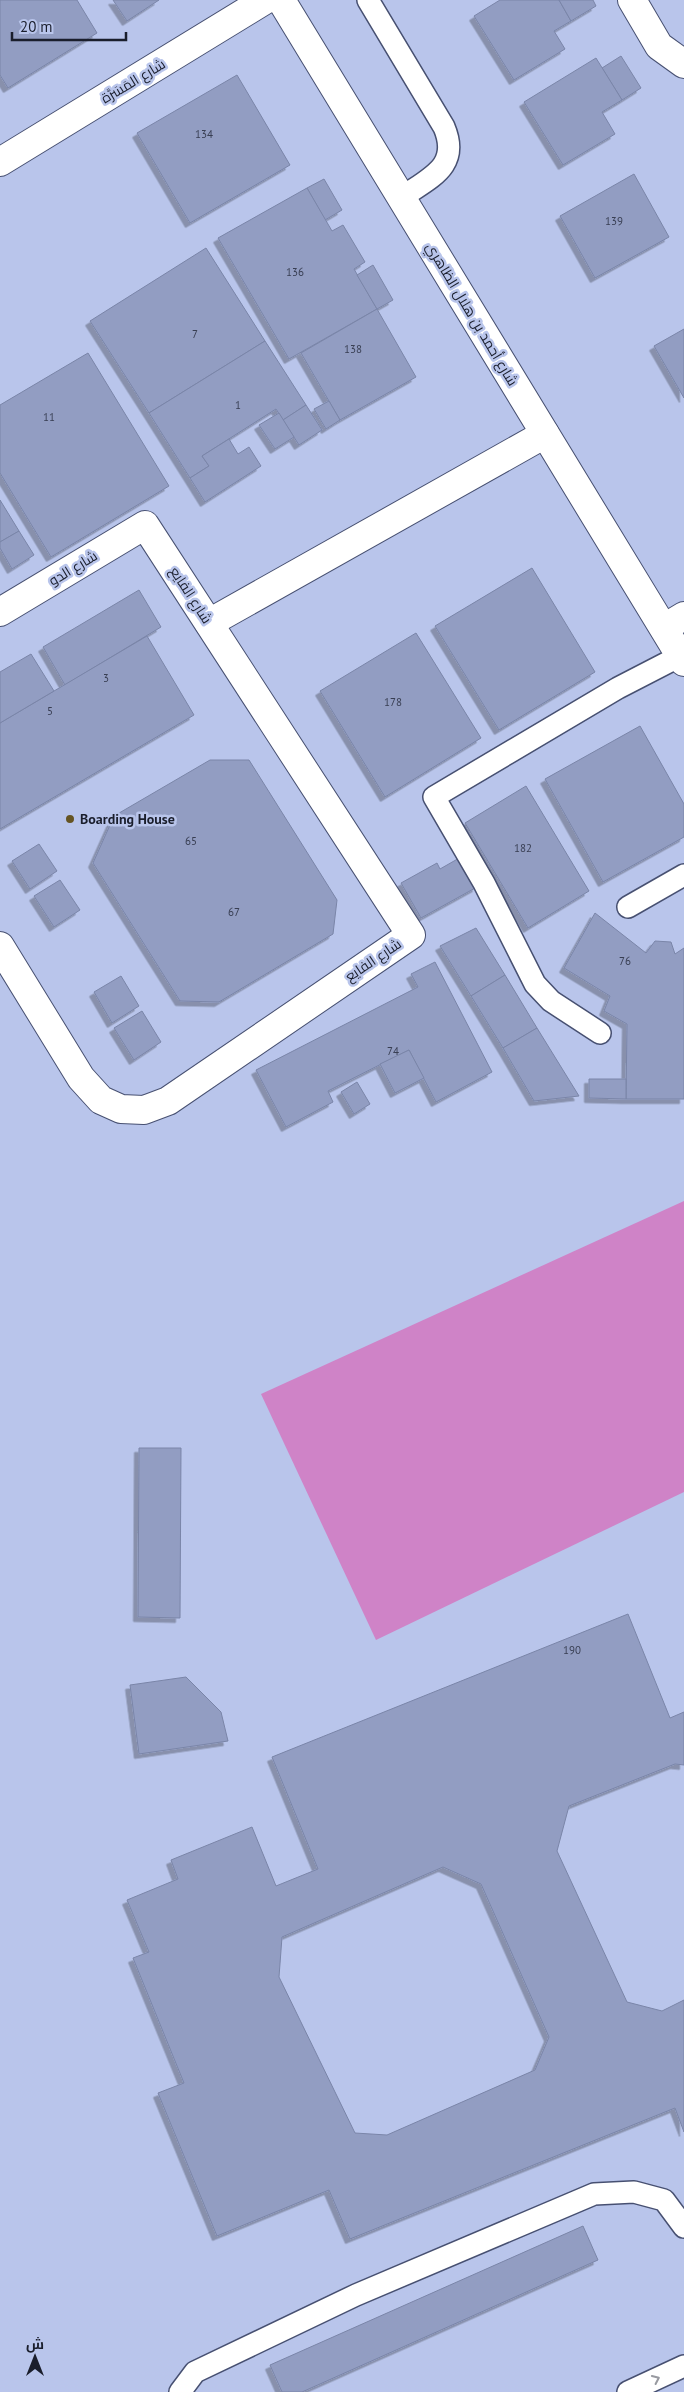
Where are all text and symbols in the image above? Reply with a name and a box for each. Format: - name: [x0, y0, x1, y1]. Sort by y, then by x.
- scale bar: [12, 10, 126, 42]
- text: 20 m: [20, 17, 53, 36]
- street label: شارع المَسَرَّة: [97, 55, 169, 107]
- house number: 134: [195, 127, 213, 141]
- house number: 139: [605, 214, 623, 228]
- street label: شارع أحمد بن هلال الظاهري: [419, 239, 522, 390]
- house number: 136: [286, 265, 304, 279]
- house number: 7: [192, 327, 198, 341]
- house number: 138: [344, 342, 362, 356]
- house number: 1: [235, 398, 241, 412]
- house number: 11: [43, 410, 55, 424]
- street label: شارع الدو: [45, 546, 101, 590]
- street label: شارع الفايع: [166, 563, 216, 627]
- house number: 3: [103, 671, 109, 685]
- house number: 178: [384, 695, 402, 709]
- house number: 5: [47, 704, 53, 718]
- place label: Boarding House: [80, 810, 175, 828]
- marker: Boarding House: [64, 813, 76, 825]
- house number: 65: [185, 834, 197, 848]
- house number: 182: [514, 841, 532, 855]
- house number: 67: [228, 905, 240, 919]
- street label: شارع الفايع: [341, 935, 405, 985]
- house number: 76: [619, 954, 631, 968]
- house number: 74: [387, 1044, 399, 1058]
- house number: 190: [563, 1643, 581, 1657]
- north arrow: [10, 2332, 60, 2382]
- text: ش: [26, 2335, 44, 2353]
- one-way arrow: [651, 2375, 660, 2385]

